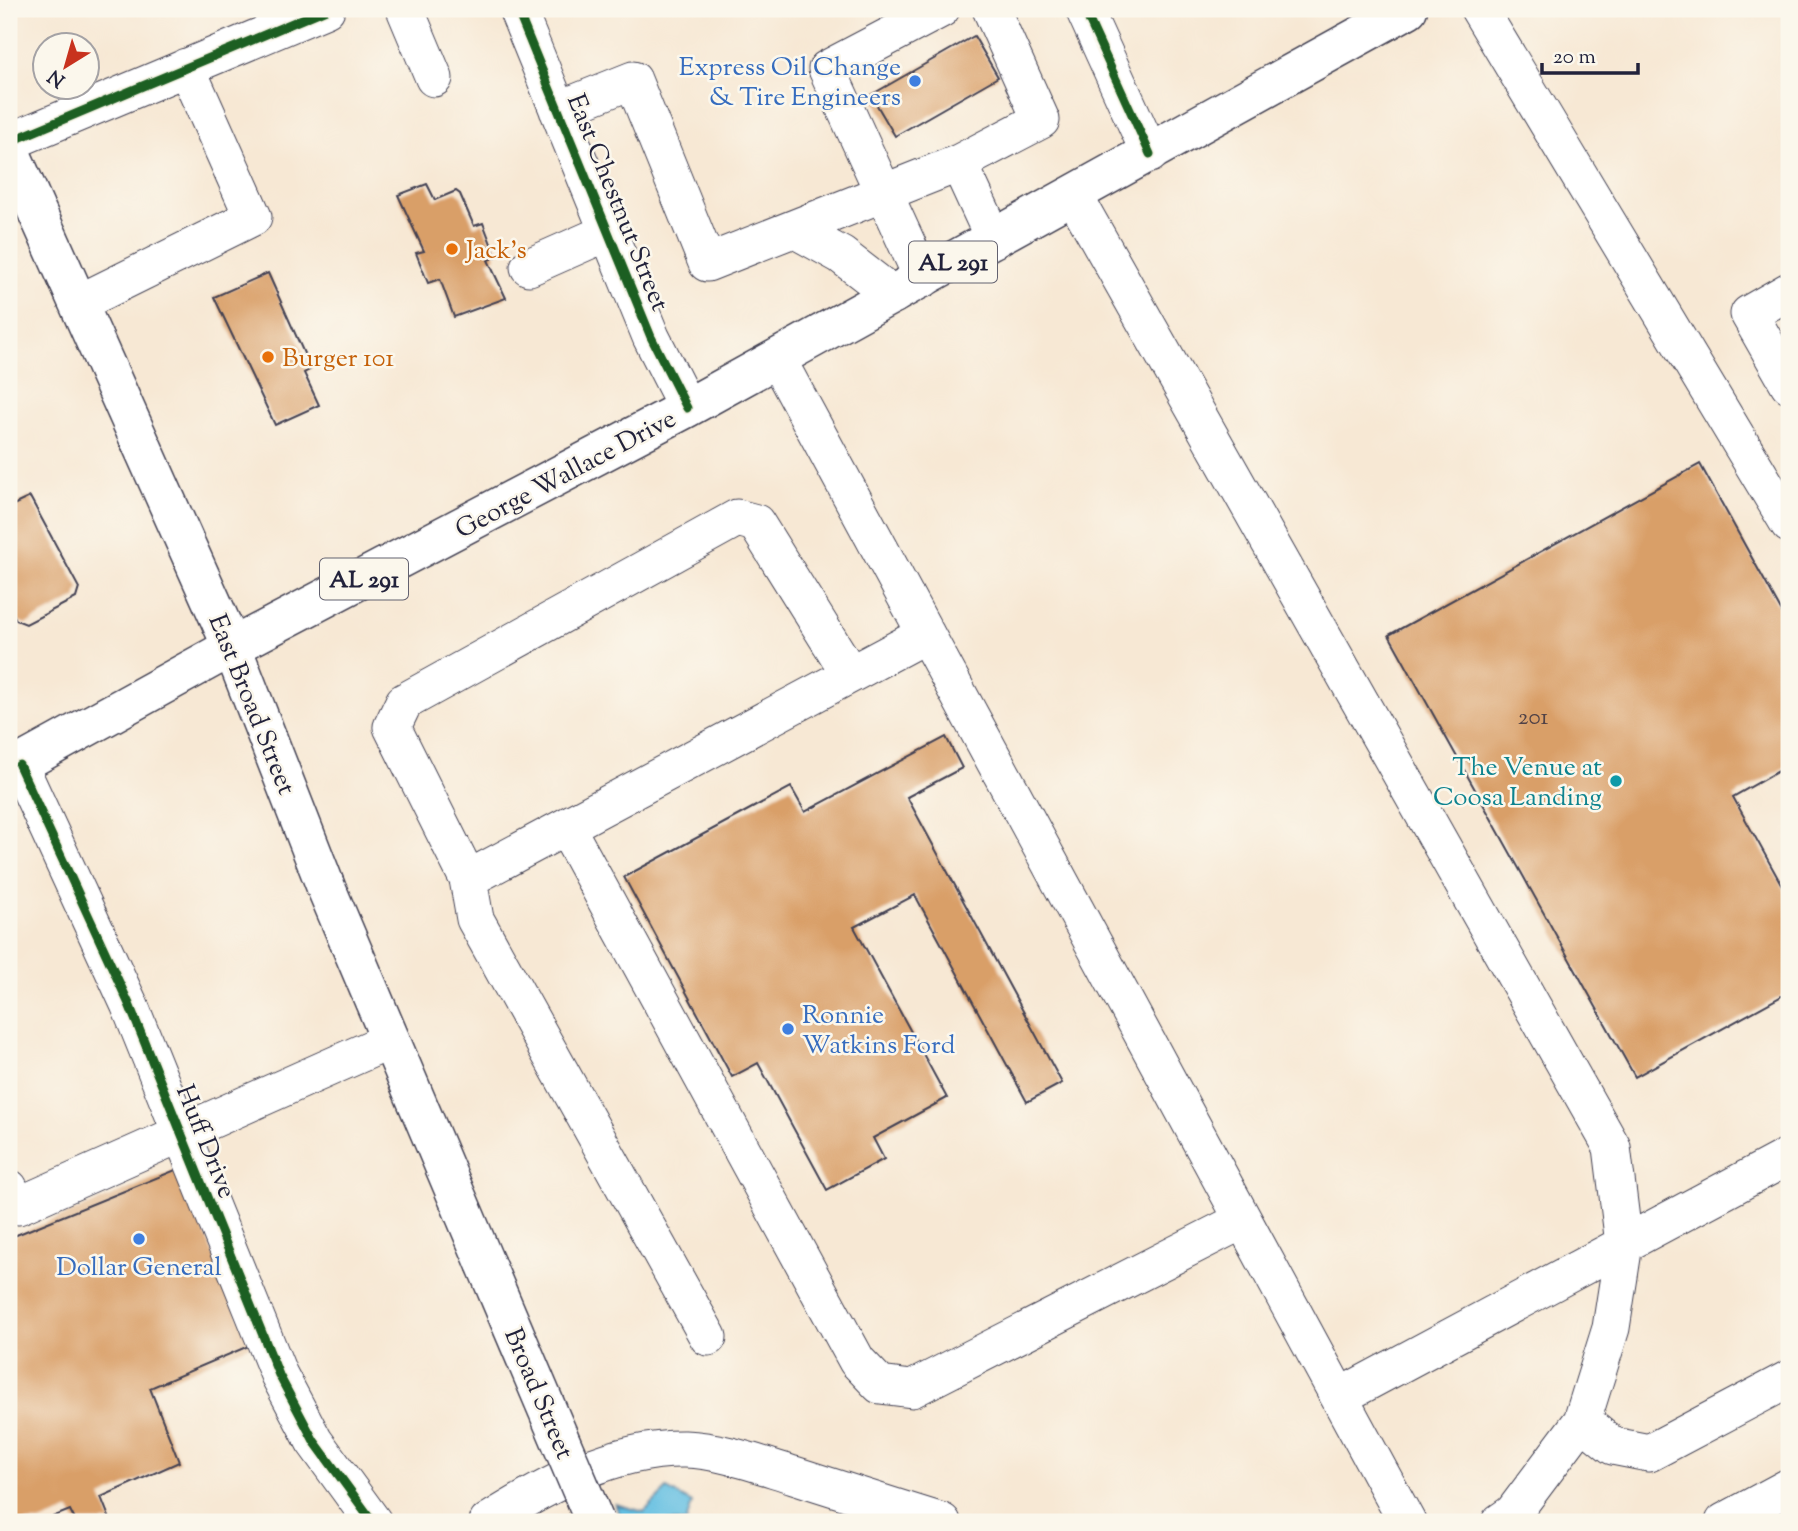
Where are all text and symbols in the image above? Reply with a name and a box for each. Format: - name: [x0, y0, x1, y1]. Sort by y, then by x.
- north arrow: [32, 32, 102, 102]
- scale bar: [1542, 32, 1639, 76]
- text: 20 m: [1553, 43, 1596, 73]
- place label: Express Oil Change & Tire Engineers: [679, 50, 901, 117]
- text: N: [43, 62, 71, 93]
- marker: Express Oil Change & Tire Engineers: [907, 73, 923, 89]
- street label: East Chestnut Street: [556, 89, 677, 317]
- place label: Jack's: [464, 233, 527, 270]
- marker: Jack's: [444, 241, 460, 257]
- road number: AL 291: [909, 242, 997, 282]
- place label: Burger 101: [282, 341, 394, 378]
- marker: Burger 101: [260, 349, 276, 365]
- street label: George Wallace Drive: [449, 401, 683, 549]
- road number: AL 291: [320, 558, 408, 600]
- street label: East Broad Street: [198, 609, 304, 801]
- house number: 201: [1518, 702, 1548, 735]
- place label: The Venue at Coosa Landing: [1433, 750, 1602, 817]
- marker: The Venue at Coosa Landing: [1608, 773, 1624, 789]
- place label: Ronnie Watkins Ford: [802, 998, 956, 1065]
- marker: Ronnie Watkins Ford: [780, 1021, 796, 1037]
- street label: Huff Drive: [165, 1080, 244, 1204]
- marker: Dollar General: [131, 1231, 147, 1247]
- place label: Dollar General: [56, 1250, 222, 1287]
- street label: Broad Street: [493, 1323, 582, 1465]

